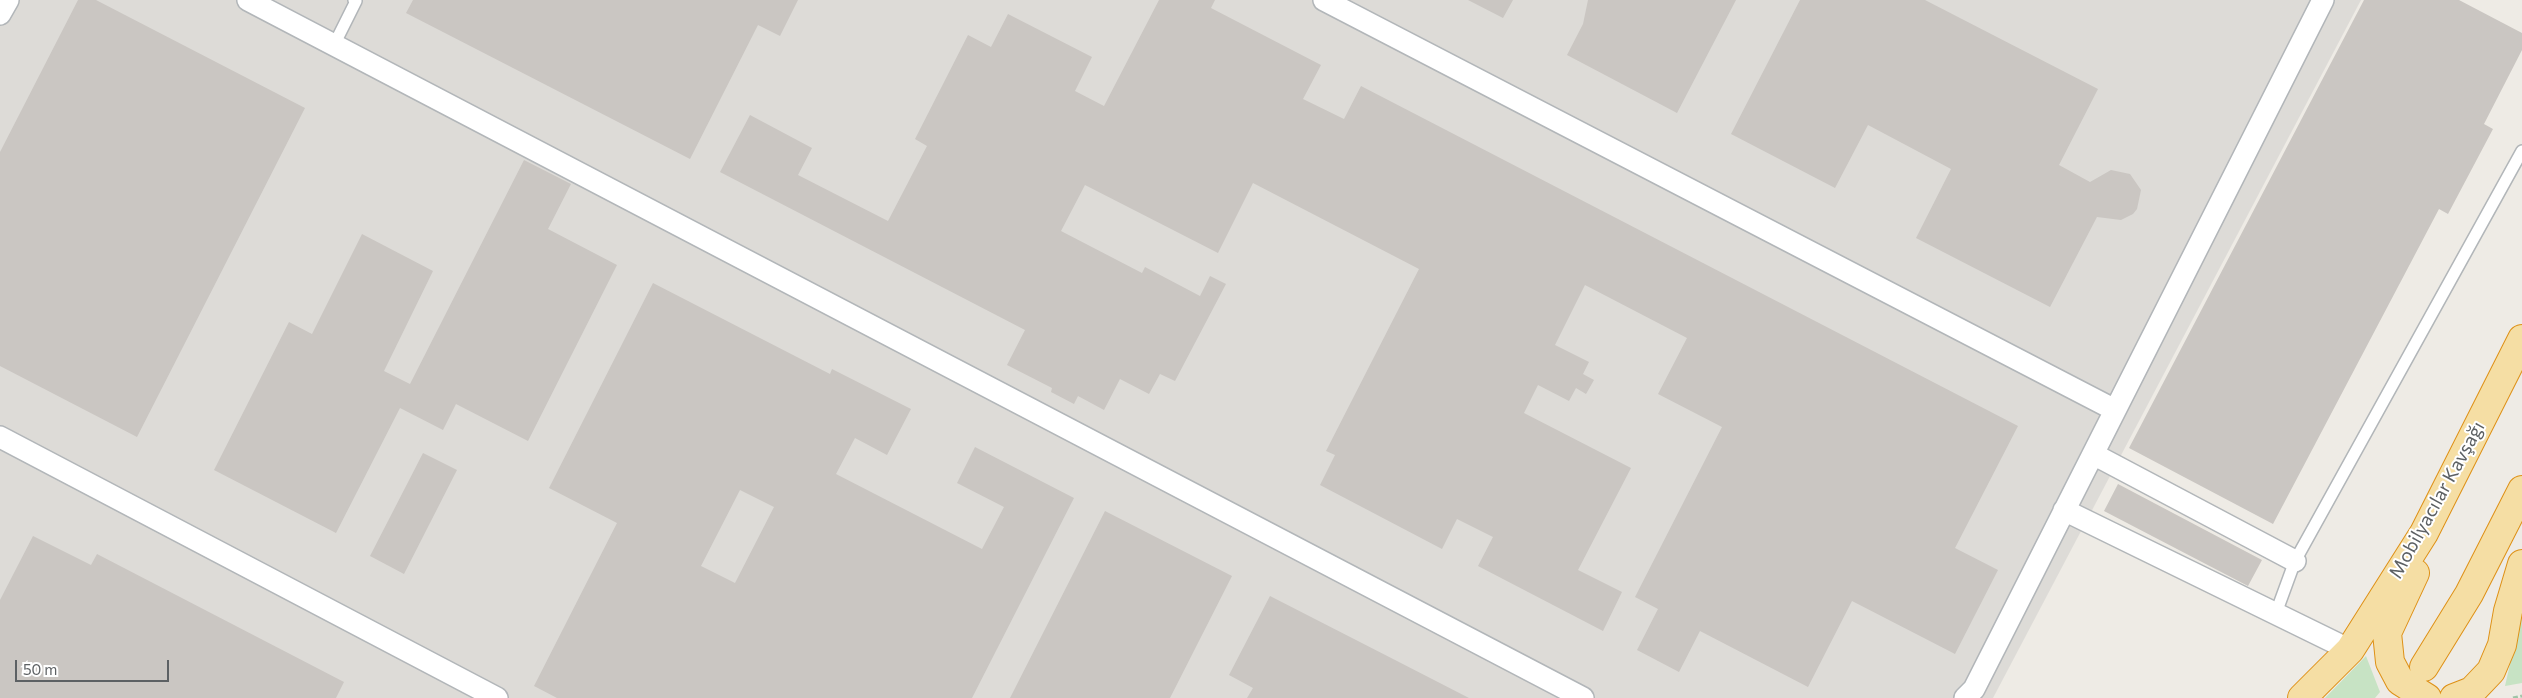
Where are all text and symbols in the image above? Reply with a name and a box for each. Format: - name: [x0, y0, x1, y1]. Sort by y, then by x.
- street label: Mobilyacılar Kavşağı: [2384, 417, 2490, 583]
- scale bar: [18, 650, 171, 682]
- text: 50 m: [23, 660, 57, 678]

